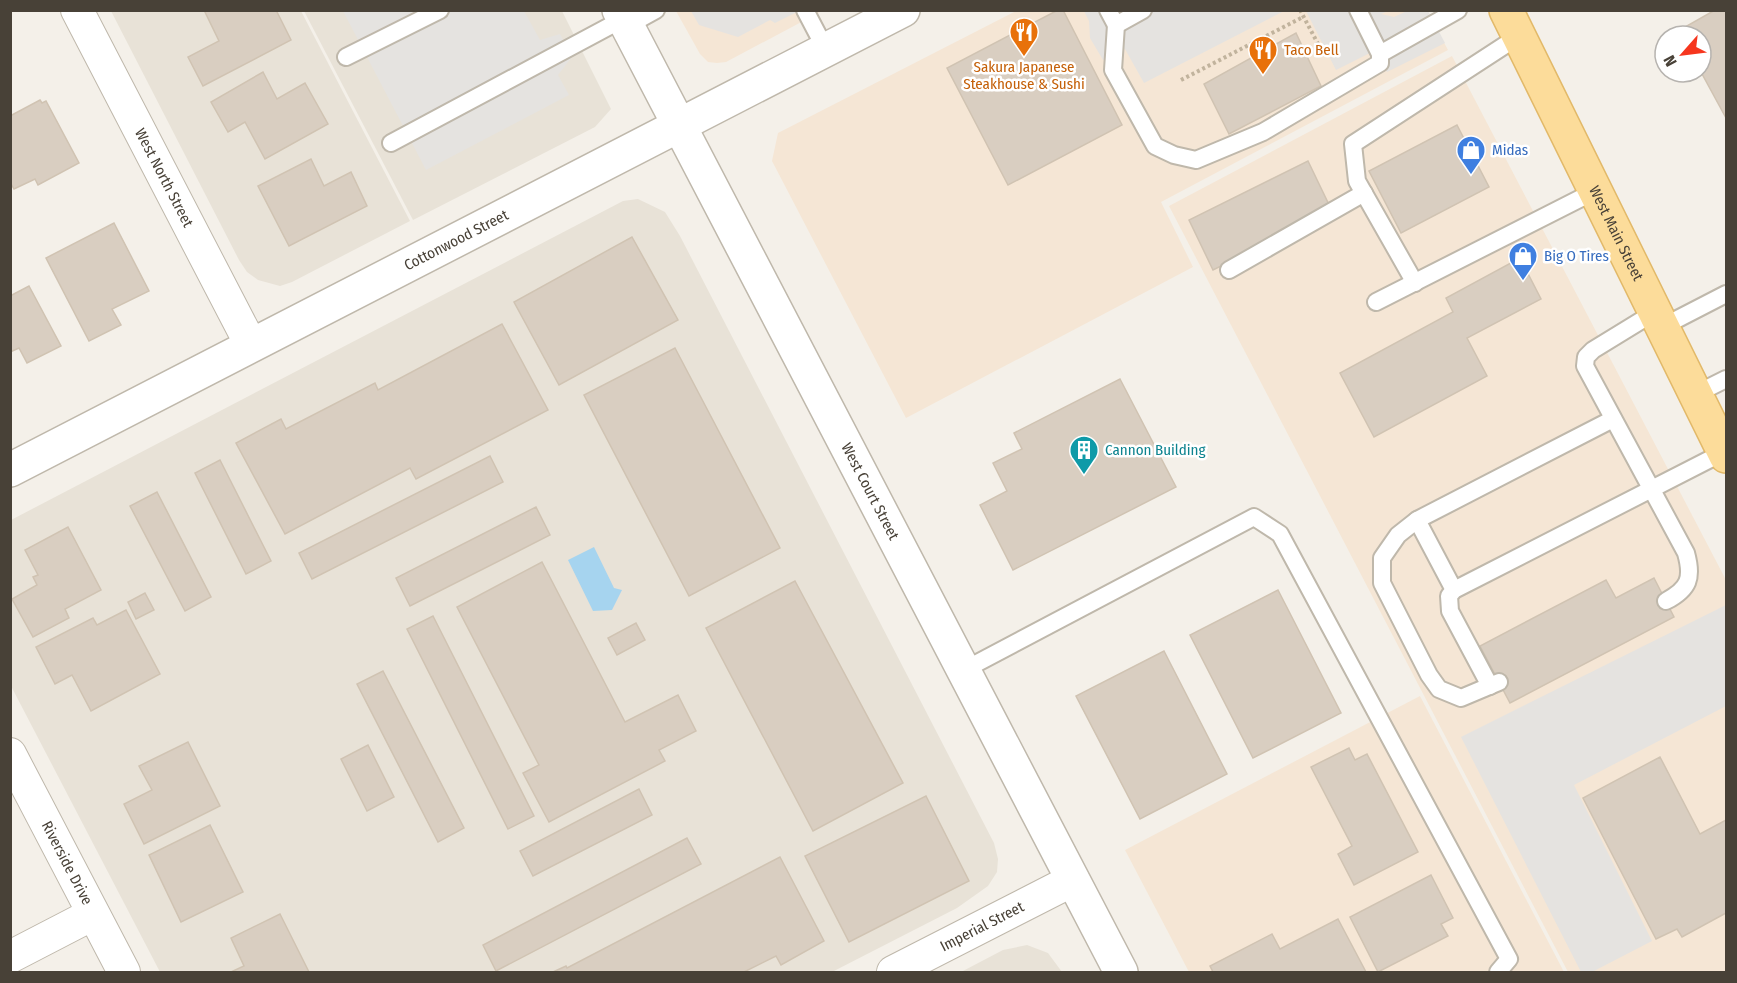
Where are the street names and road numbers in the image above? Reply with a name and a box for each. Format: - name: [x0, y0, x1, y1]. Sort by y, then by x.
- street label: West North Street: [131, 125, 197, 230]
- street label: West Main Street: [1585, 183, 1647, 284]
- street label: Cottonwood Street: [401, 206, 511, 274]
- street label: West Court Street: [837, 440, 903, 543]
- street label: Riverside Drive: [38, 818, 96, 908]
- street label: Imperial Street: [937, 898, 1027, 955]

